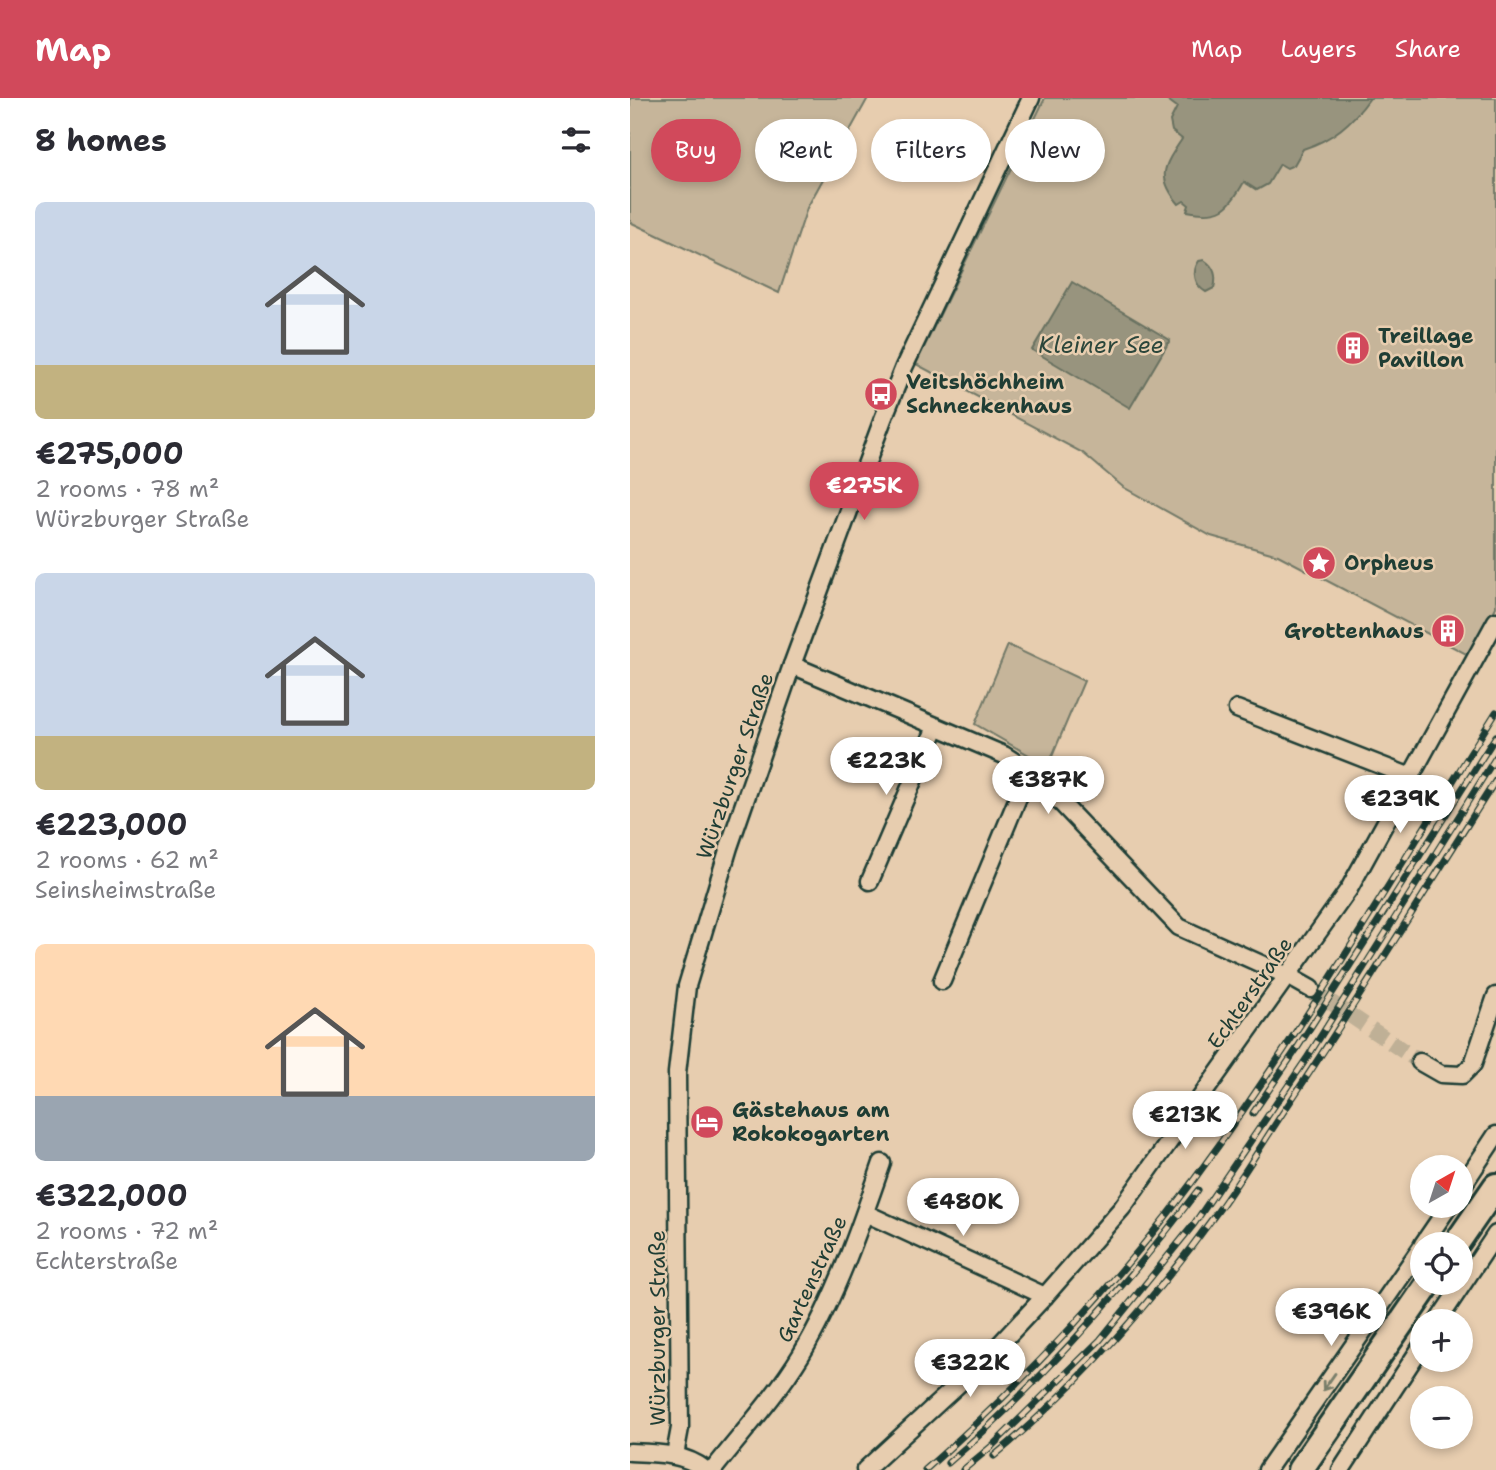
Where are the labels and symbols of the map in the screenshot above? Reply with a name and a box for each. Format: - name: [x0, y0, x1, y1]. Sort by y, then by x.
- place label: Treillage Pavillon: [1378, 322, 1474, 374]
- building icon: Treillage Pavillon: [1334, 329, 1372, 367]
- water label: Kleiner See: [1038, 330, 1164, 360]
- place label: Veitshöchheim Schneckenhaus: [906, 368, 1072, 420]
- bus stop icon: Veitshöchheim Schneckenhaus: [862, 375, 900, 413]
- pin: €275K: [815, 462, 913, 522]
- place icon: Orpheus: [1300, 544, 1338, 582]
- place label: Orpheus: [1344, 549, 1434, 577]
- building icon: Grottenhaus: [1429, 612, 1467, 650]
- place label: Grottenhaus: [1284, 617, 1424, 645]
- street label: Würzburger Straße: [690, 669, 780, 863]
- pin: €223K: [837, 738, 935, 797]
- pin: €387K: [999, 756, 1097, 816]
- pin: €239K: [1351, 776, 1449, 835]
- street label: Echterstraße: [1201, 931, 1299, 1055]
- pin: €213K: [1136, 1091, 1234, 1151]
- place label: Gästehaus am Rokokogarten: [732, 1096, 890, 1148]
- hotel icon: Gästehaus am Rokokogarten: [688, 1103, 726, 1141]
- north arrow: [1410, 1155, 1474, 1218]
- pin: €480K: [914, 1178, 1012, 1238]
- street label: Gartenstraße: [770, 1211, 854, 1347]
- street label: Würzburger Straße: [644, 1230, 672, 1426]
- pin: €396K: [1282, 1288, 1380, 1348]
- pin: €322K: [921, 1340, 1019, 1399]
- one-way arrow: [1322, 1372, 1336, 1391]

